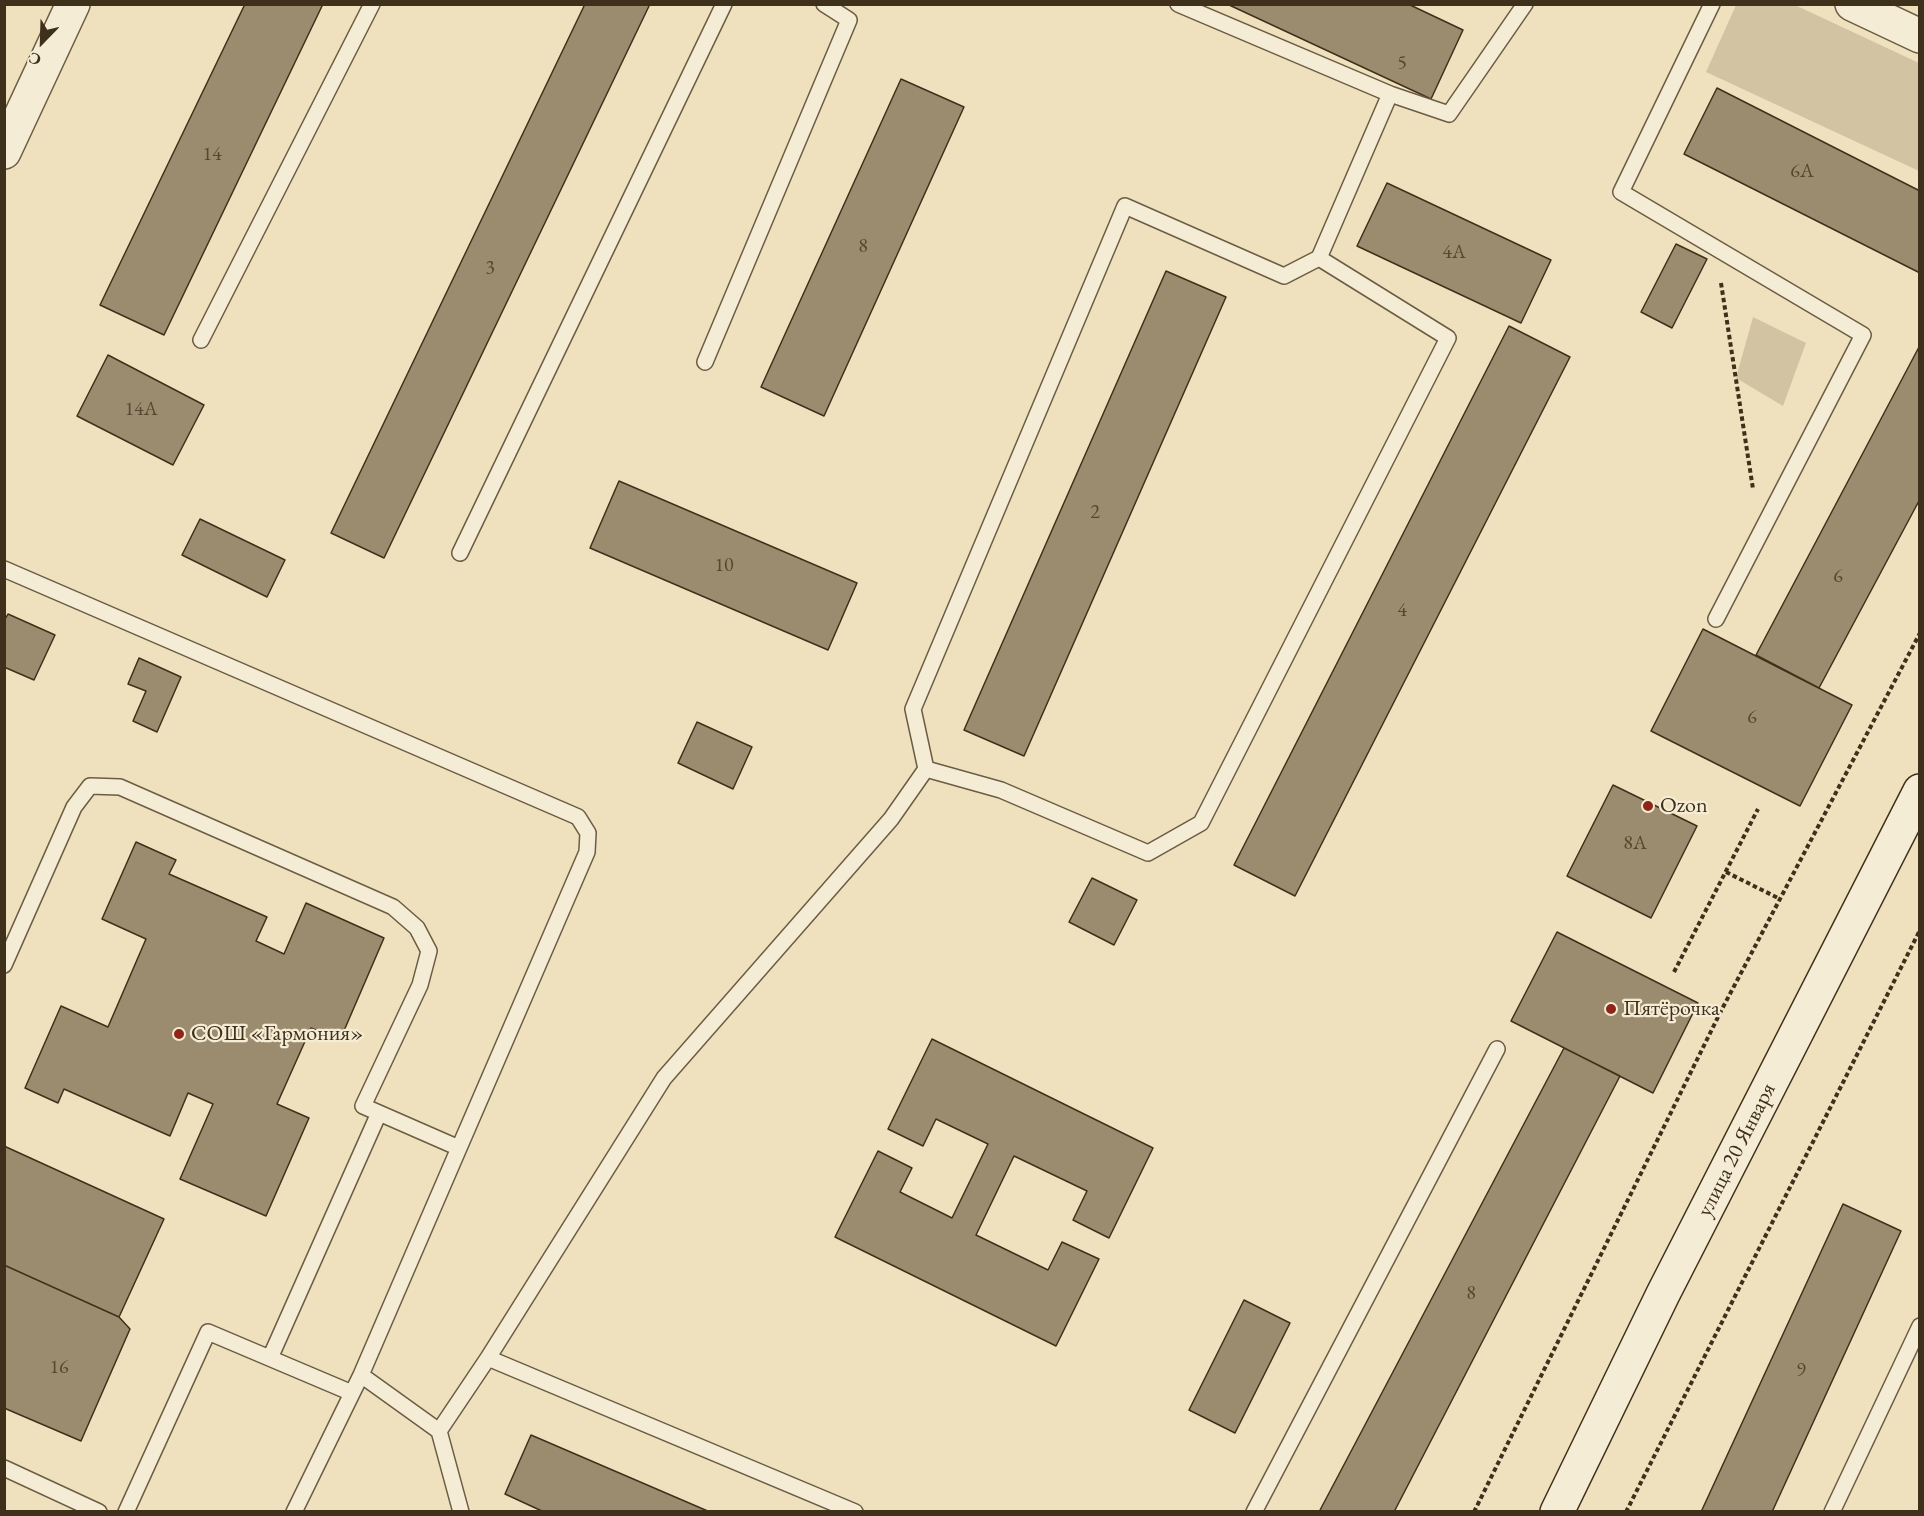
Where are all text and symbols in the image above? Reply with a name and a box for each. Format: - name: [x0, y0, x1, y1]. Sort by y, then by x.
- north arrow: [12, 12, 72, 72]
- text: С: [25, 47, 44, 71]
- house number: 5: [1397, 52, 1407, 76]
- house number: 14: [202, 143, 222, 167]
- house number: 6А: [1790, 160, 1814, 184]
- house number: 8: [858, 235, 868, 259]
- house number: 4А: [1442, 241, 1466, 265]
- house number: 3: [485, 257, 495, 281]
- house number: 14А: [124, 398, 158, 422]
- house number: 2: [1090, 501, 1100, 525]
- house number: 10: [714, 554, 734, 578]
- house number: 6: [1833, 565, 1843, 589]
- house number: 4: [1397, 599, 1407, 623]
- house number: 6: [1747, 706, 1757, 730]
- place label: Ozon: [1660, 793, 1708, 819]
- marker: Ozon: [1641, 799, 1655, 813]
- house number: 8А: [1623, 832, 1647, 856]
- place label: Пятёрочка: [1623, 996, 1720, 1022]
- marker: Пятёрочка: [1604, 1002, 1618, 1016]
- place label: СОШ «Гармония»: [191, 1021, 363, 1047]
- marker: СОШ «Гармония»: [172, 1027, 186, 1041]
- street label: улица 20 Января: [1692, 1079, 1782, 1221]
- house number: 8: [1466, 1282, 1476, 1306]
- house number: 16: [49, 1356, 69, 1380]
- house number: 9: [1796, 1359, 1806, 1383]

